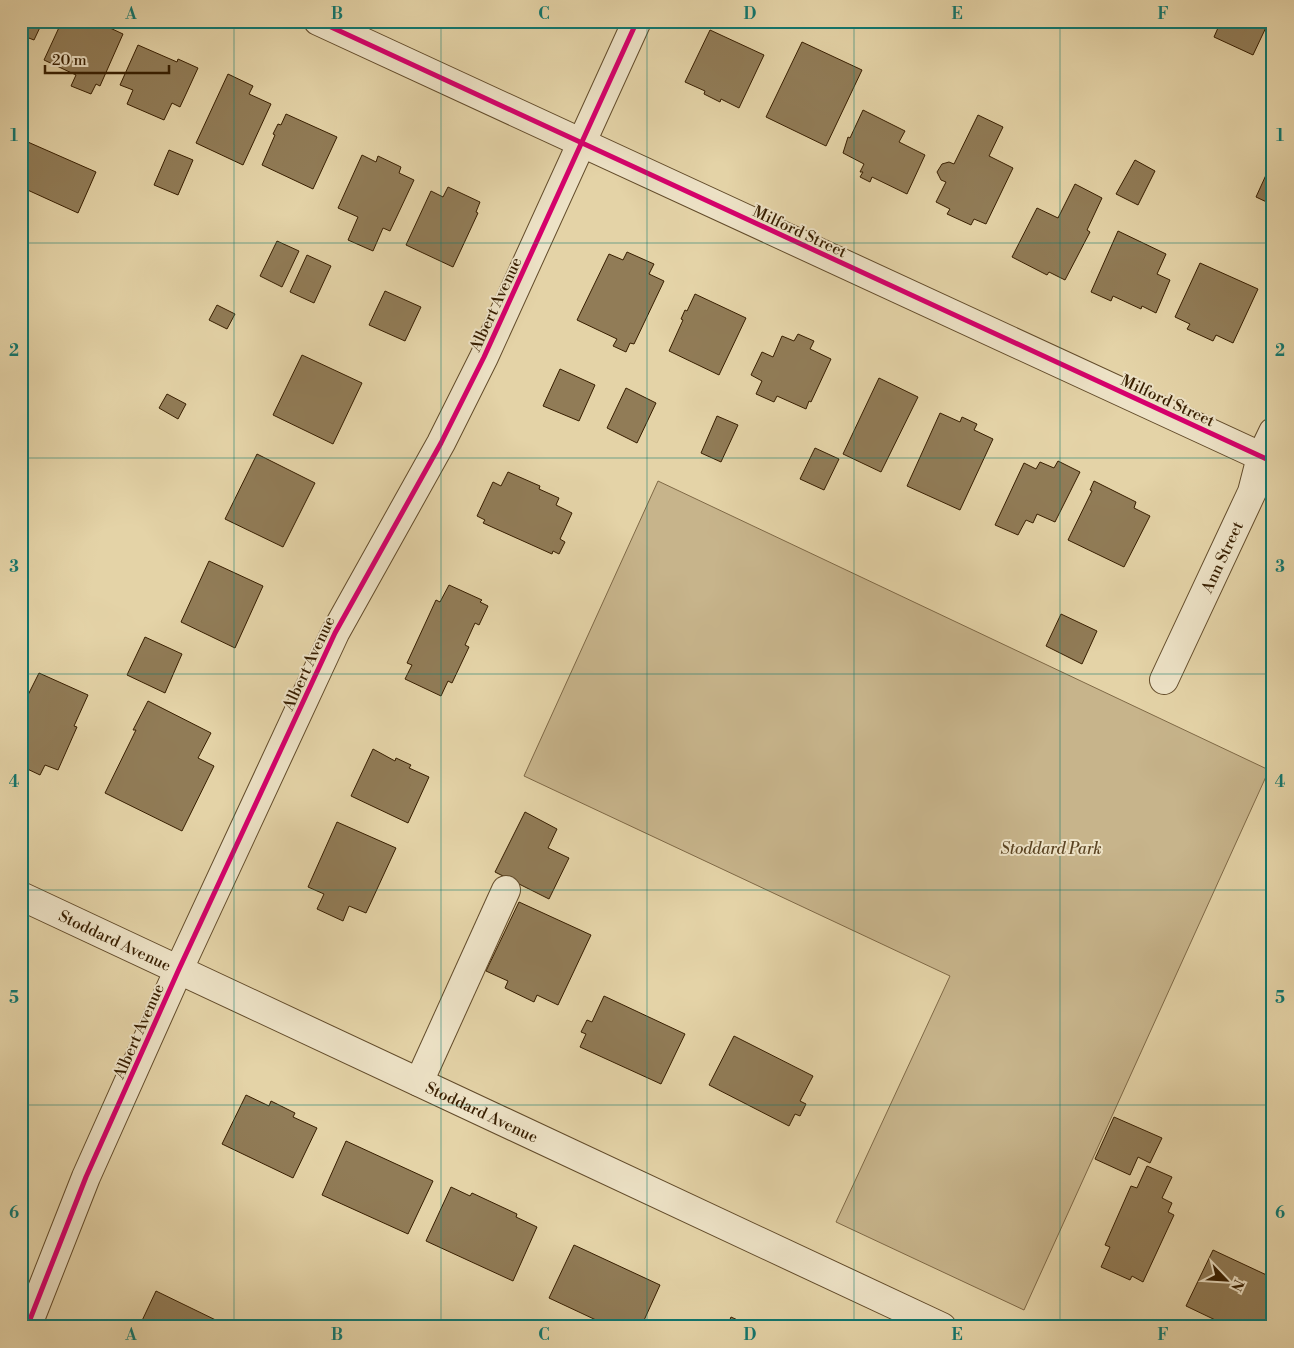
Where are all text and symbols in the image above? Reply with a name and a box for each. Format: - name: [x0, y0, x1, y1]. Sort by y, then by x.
- text: A: [124, 4, 137, 24]
- text: B: [331, 4, 343, 24]
- text: C: [538, 4, 550, 24]
- text: D: [744, 4, 757, 24]
- text: E: [951, 4, 963, 24]
- text: F: [1157, 4, 1169, 24]
- scale bar: [45, 42, 169, 74]
- text: 20 m: [52, 51, 87, 70]
- text: 1: [10, 126, 18, 146]
- text: 1: [1276, 126, 1284, 146]
- street label: Milford Street: [749, 201, 850, 263]
- street label: Albert Avenue: [465, 254, 527, 356]
- text: 2: [9, 341, 19, 361]
- text: 2: [1275, 341, 1285, 361]
- street label: Milford Street: [1117, 370, 1218, 432]
- street label: Ann Street: [1197, 518, 1248, 597]
- text: 3: [9, 557, 19, 577]
- text: 3: [1275, 557, 1285, 577]
- street label: Albert Avenue: [278, 613, 340, 715]
- text: 4: [9, 772, 20, 792]
- text: 4: [1275, 772, 1286, 792]
- park label: Stoddard Park: [1000, 839, 1102, 859]
- street label: Stoddard Avenue: [55, 906, 174, 976]
- street label: Albert Avenue: [109, 981, 169, 1083]
- text: 5: [9, 988, 19, 1008]
- text: 5: [1275, 988, 1285, 1008]
- street label: Stoddard Avenue: [422, 1078, 541, 1148]
- text: 6: [9, 1203, 19, 1223]
- text: 6: [1275, 1203, 1285, 1223]
- north arrow: [1202, 1256, 1252, 1306]
- text: N: [1226, 1276, 1247, 1294]
- text: A: [124, 1325, 137, 1345]
- text: B: [331, 1325, 343, 1345]
- text: C: [538, 1325, 550, 1345]
- text: D: [744, 1325, 757, 1345]
- text: E: [951, 1325, 963, 1345]
- text: F: [1157, 1325, 1169, 1345]

